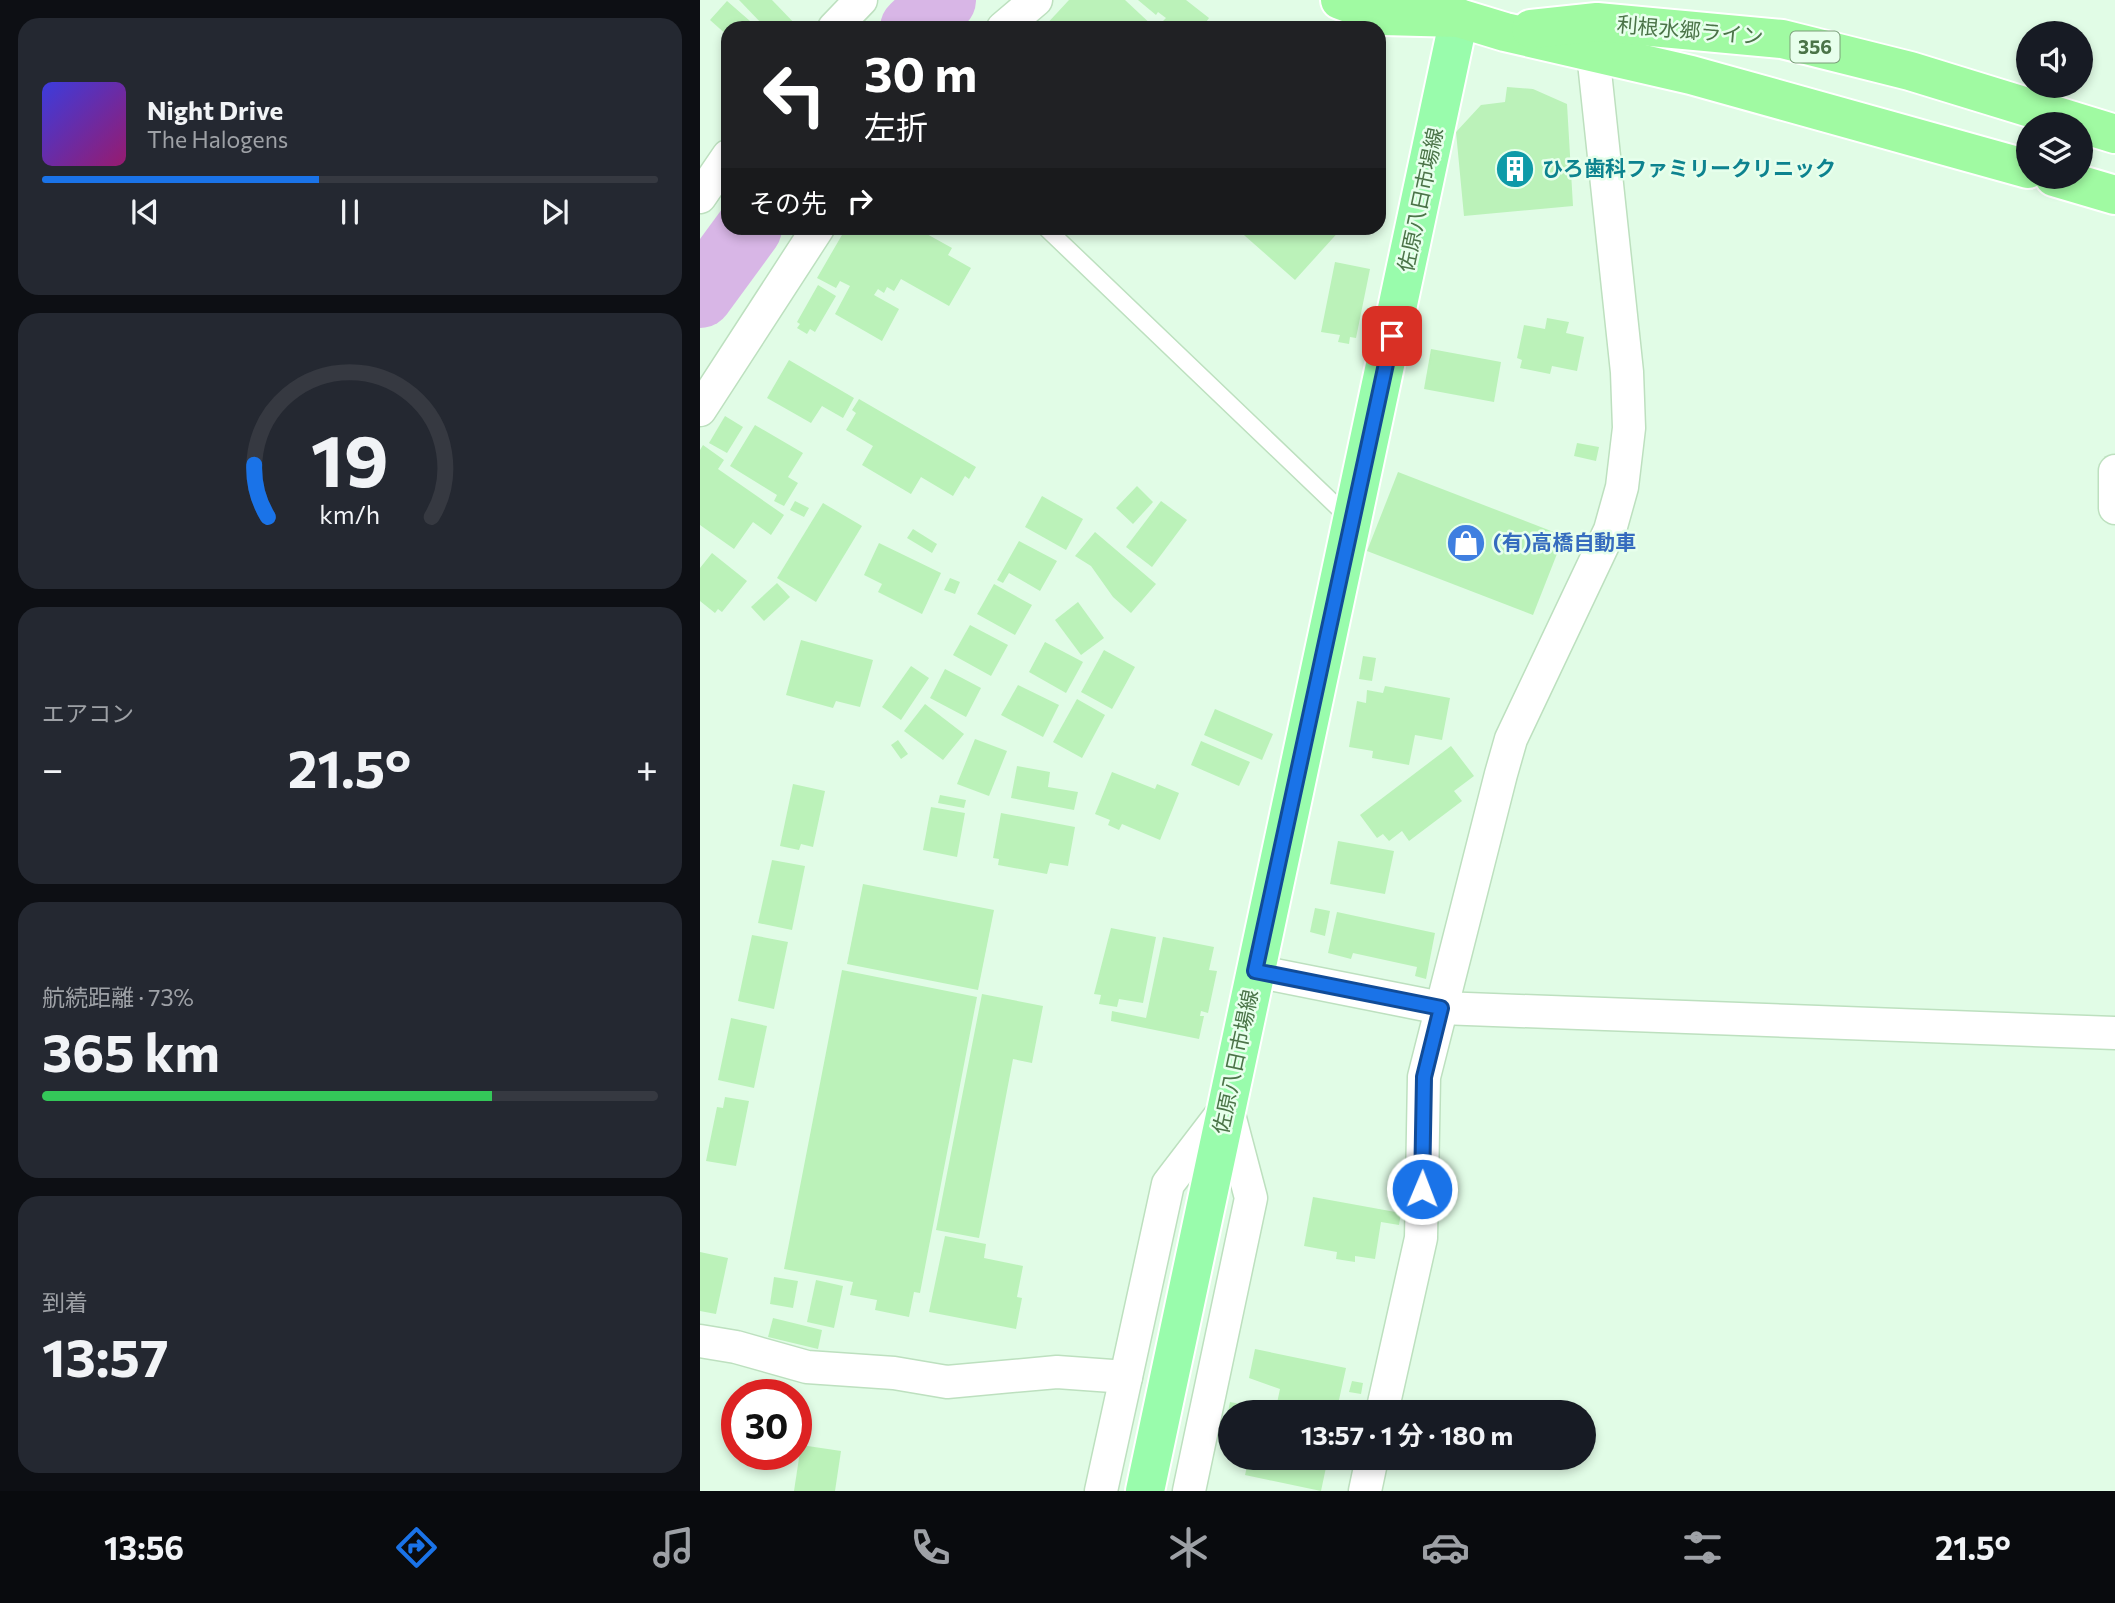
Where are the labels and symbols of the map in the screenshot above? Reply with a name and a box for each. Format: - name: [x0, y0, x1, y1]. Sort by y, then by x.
- street label: 利根水郷ライン: [1616, 11, 1764, 48]
- road number: 356: [1790, 32, 1840, 62]
- street label: 佐原八日市場線: [1392, 125, 1447, 274]
- building icon: ひろ歯科ファミリークリニック: [1494, 148, 1536, 190]
- place label: ひろ歯科ファミリークリニック: [1542, 155, 1836, 180]
- pin: [1362, 306, 1422, 366]
- shop icon: (有)高橋自動車: [1445, 522, 1487, 564]
- place label: (有)高橋自動車: [1493, 529, 1636, 554]
- street label: 佐原八日市場線: [1207, 987, 1262, 1136]
- position arrow: [1385, 1152, 1459, 1226]
- speed limit sign: 30: [721, 1379, 812, 1470]

